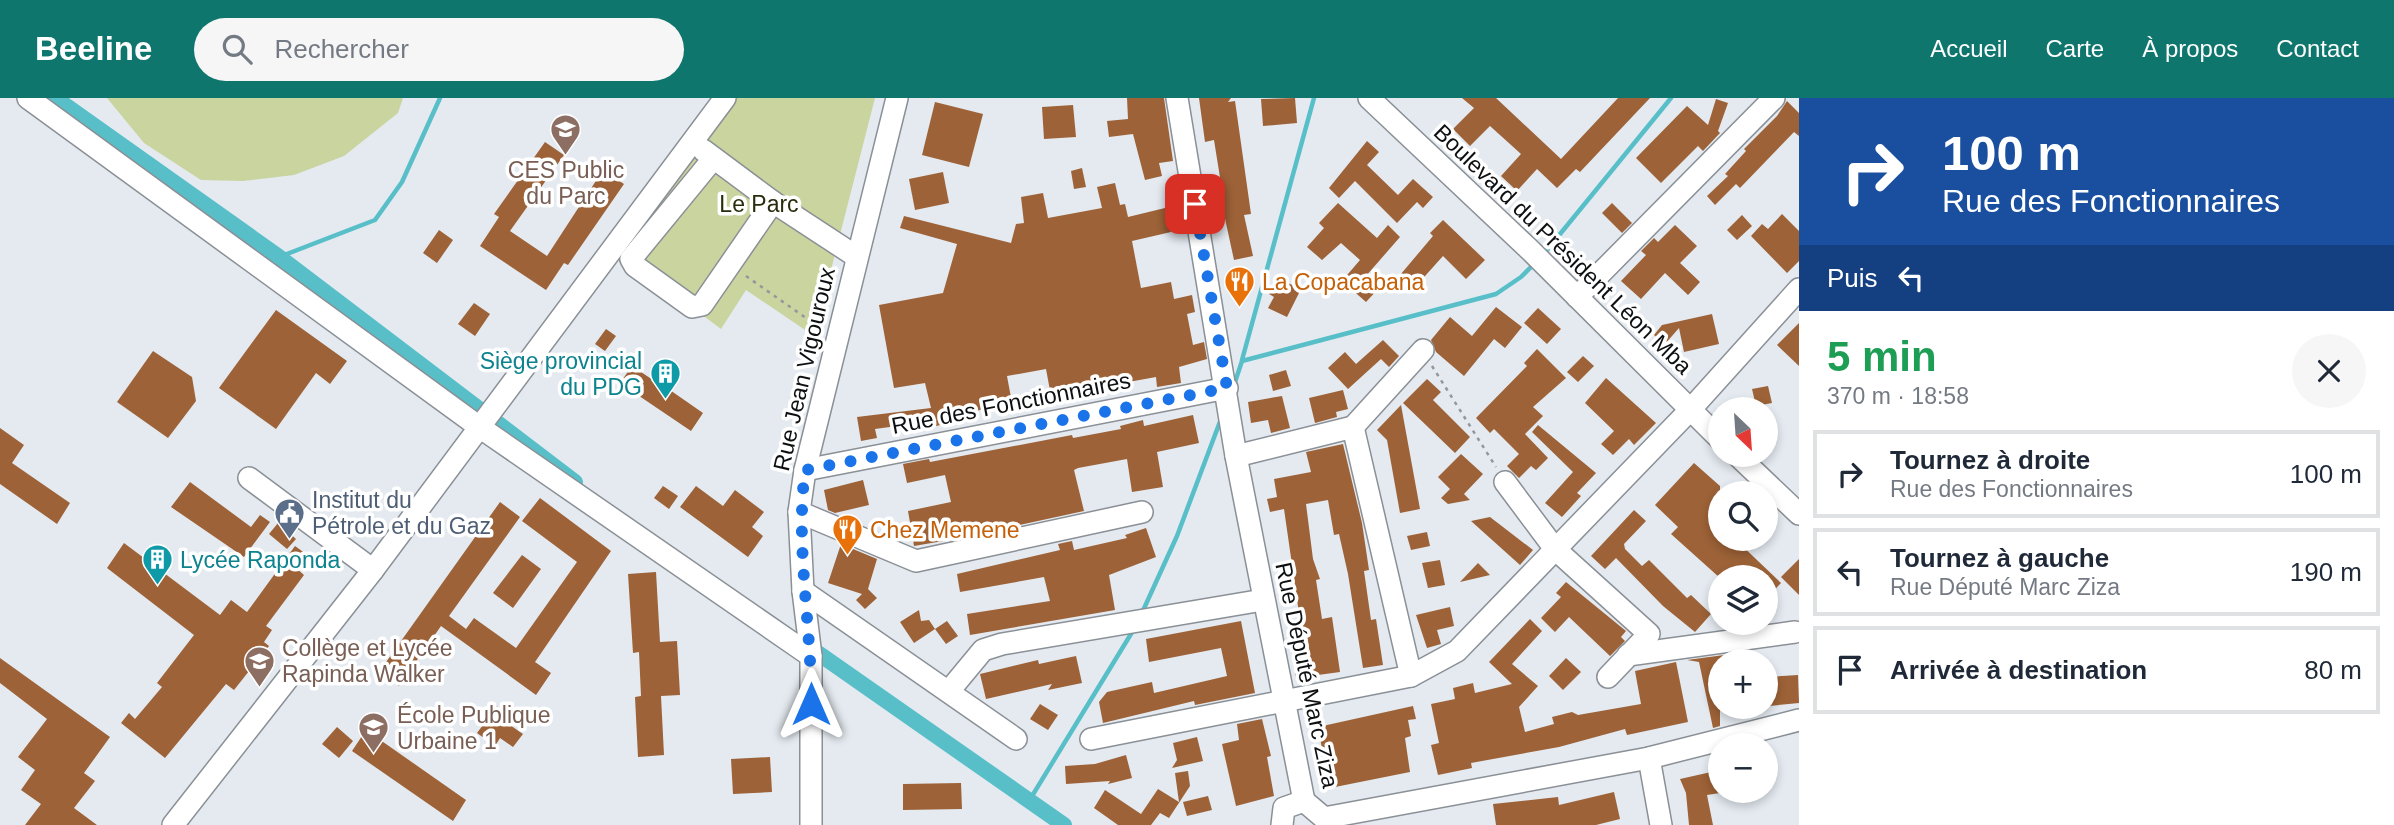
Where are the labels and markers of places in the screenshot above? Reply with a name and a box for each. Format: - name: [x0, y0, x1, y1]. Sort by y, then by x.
- school or university icon: CES Public du Parc: [549, 112, 583, 156]
- place label: CES Public du Parc: [508, 157, 624, 209]
- pin: [1165, 174, 1225, 234]
- restaurant icon: La Copacabana: [1222, 265, 1256, 309]
- place label: La Copacabana: [1262, 269, 1425, 295]
- place label: Siège provincial du PDG: [480, 348, 642, 400]
- building icon: Siège provincial du PDG: [648, 357, 682, 401]
- place label: Institut du Pétrole et du Gaz: [312, 487, 491, 539]
- public building icon: Institut du Pétrole et du Gaz: [272, 496, 306, 540]
- restaurant icon: Chez Memene: [830, 513, 864, 557]
- place label: Chez Memene: [870, 517, 1020, 543]
- building icon: Lycée Raponda: [140, 543, 174, 587]
- place label: Lycée Raponda: [180, 547, 340, 573]
- place label: Collège et Lycée Rapinda Walker: [282, 635, 452, 687]
- school or university icon: Collège et Lycée Rapinda Walker: [242, 644, 276, 688]
- place label: École Publique Urbaine 1: [397, 702, 550, 754]
- school or university icon: École Publique Urbaine 1: [357, 711, 391, 755]

